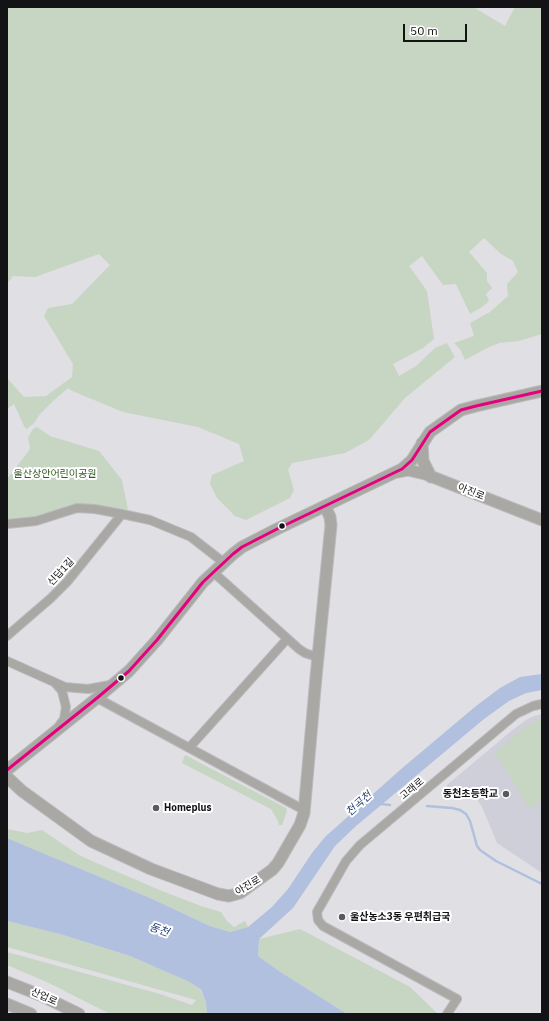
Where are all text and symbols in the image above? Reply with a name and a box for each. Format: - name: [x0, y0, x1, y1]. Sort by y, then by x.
- scale bar: [405, 16, 469, 42]
- text: 50 m: [410, 23, 438, 38]
- park label: 울산상안어린이공원: [14, 468, 96, 480]
- street label: 아진로: [456, 481, 486, 503]
- unlabelled marker: [277, 521, 287, 531]
- street label: 신답1길: [45, 556, 77, 588]
- unlabelled marker: [116, 673, 126, 683]
- street label: 고래로: [398, 776, 426, 802]
- place label: 동천초등학교: [443, 788, 498, 800]
- water label: 천곡천: [343, 789, 375, 819]
- marker: 동천초등학교: [501, 789, 511, 799]
- place label: Homeplus: [164, 802, 212, 814]
- marker: Homeplus: [151, 803, 161, 813]
- street label: 아진로: [233, 874, 263, 898]
- place label: 울산농소3동 우편취급국: [350, 911, 450, 923]
- marker: 울산농소3동 우편취급국: [337, 912, 347, 922]
- water label: 동천: [147, 920, 171, 940]
- street label: 산업로: [29, 986, 59, 1008]

